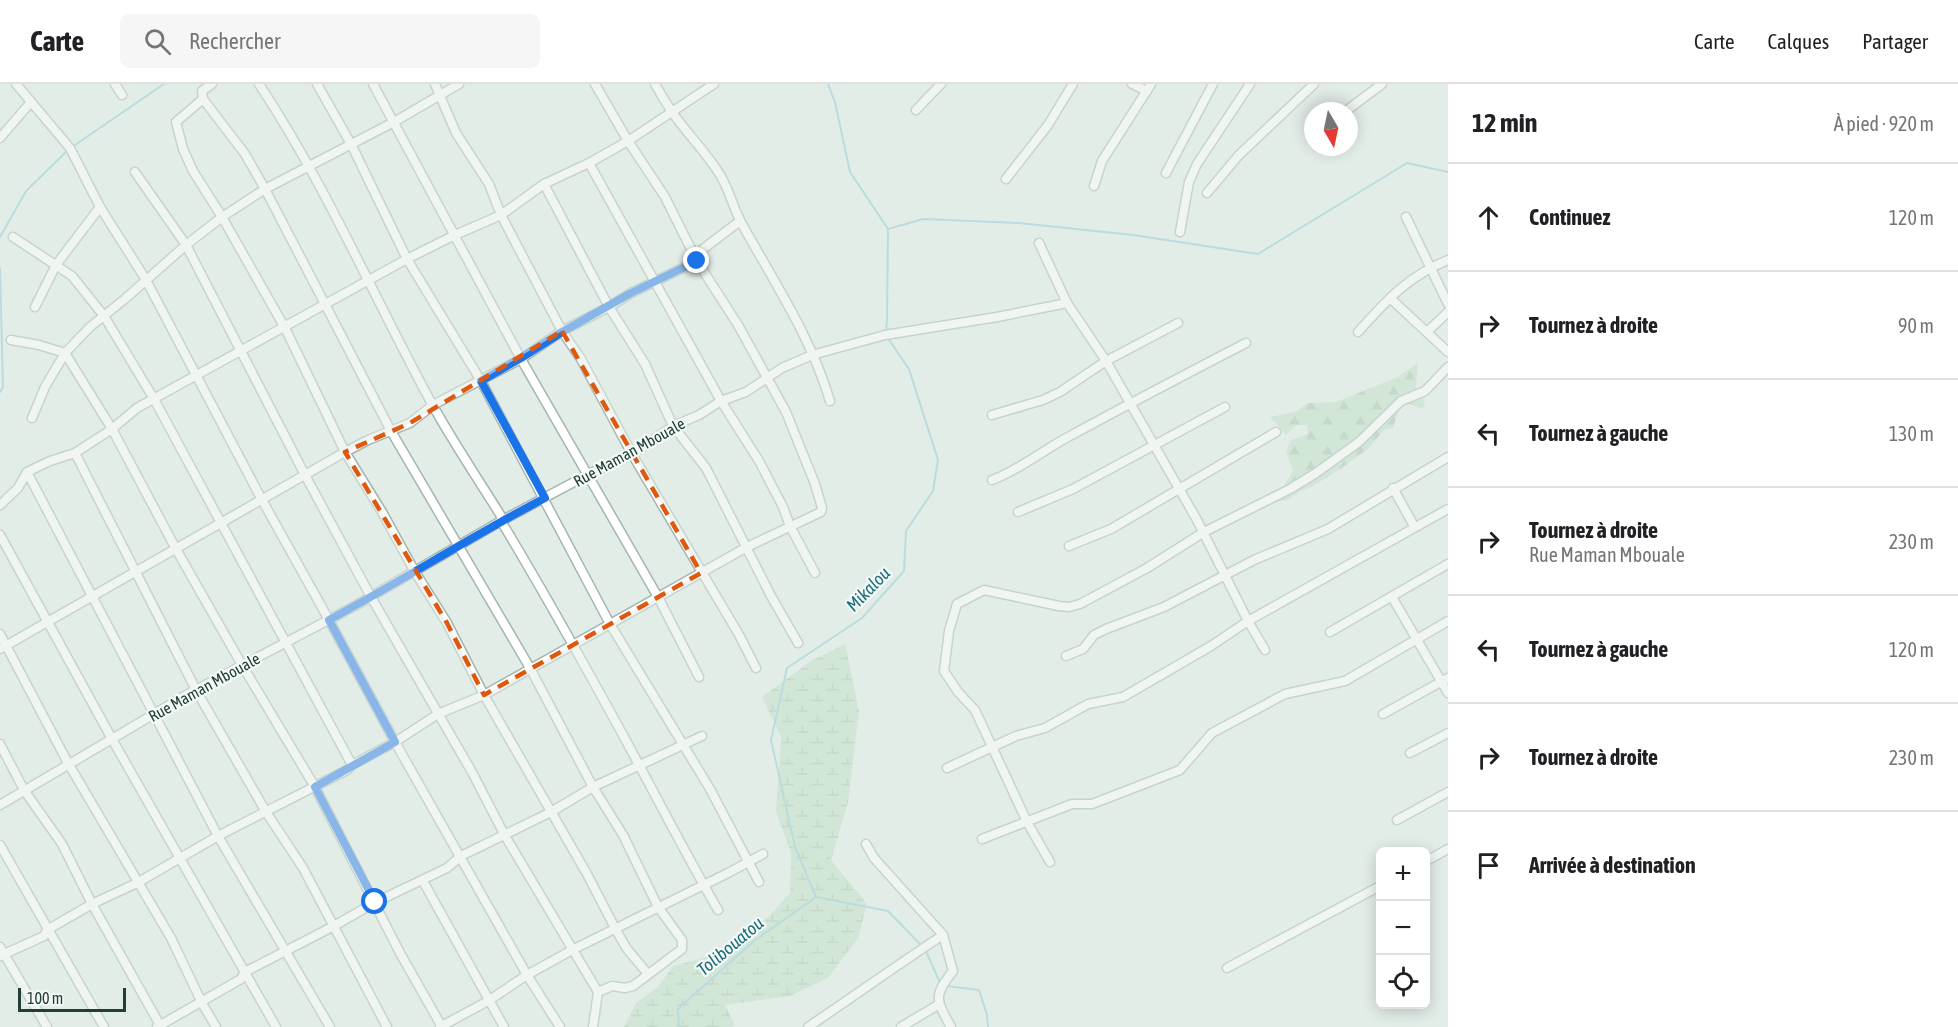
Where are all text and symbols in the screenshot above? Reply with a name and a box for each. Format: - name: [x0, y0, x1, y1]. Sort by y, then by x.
- search box: [120, 14, 540, 68]
- text: Carte: [30, 25, 84, 57]
- icon: search: [141, 25, 174, 58]
- text: Rechercher: [189, 28, 281, 54]
- text: Carte: [1694, 29, 1735, 53]
- text: Calques: [1768, 29, 1829, 53]
- text: Partager: [1862, 29, 1928, 53]
- north arrow: [1304, 102, 1358, 156]
- text: 12 min: [1472, 108, 1537, 138]
- text: À pied · 920 m: [1834, 112, 1934, 135]
- icon: ahead: [1472, 201, 1505, 234]
- text: Continuez: [1529, 204, 1611, 230]
- text: 120 m: [1889, 206, 1934, 229]
- route end: [683, 247, 709, 273]
- icon: right: [1472, 309, 1505, 342]
- text: Tournez à droite: [1529, 312, 1658, 338]
- text: 90 m: [1898, 314, 1934, 337]
- street label: Rue Maman Mbouale: [570, 414, 688, 490]
- icon: left: [1472, 417, 1505, 450]
- text: Tournez à gauche: [1529, 420, 1668, 446]
- text: 130 m: [1889, 422, 1934, 445]
- text: Tournez à droite: [1529, 517, 1658, 543]
- icon: right: [1472, 525, 1505, 558]
- text: 230 m: [1889, 530, 1934, 553]
- text: Rue Maman Mbouale: [1529, 543, 1685, 566]
- water label: Mikalou: [842, 562, 894, 616]
- icon: left: [1472, 633, 1505, 666]
- text: Tournez à gauche: [1529, 636, 1668, 662]
- text: 120 m: [1889, 638, 1934, 661]
- street label: Rue Maman Mbouale: [145, 649, 263, 725]
- icon: right: [1472, 741, 1505, 774]
- text: Tournez à droite: [1529, 744, 1658, 770]
- text: 230 m: [1889, 746, 1934, 769]
- map controls: [1376, 847, 1430, 1009]
- button: +: [1376, 847, 1430, 901]
- icon: arrive: [1472, 849, 1505, 882]
- text: Arrivée à destination: [1529, 852, 1696, 878]
- route start: [361, 888, 387, 914]
- button: −: [1376, 901, 1430, 955]
- water label: Tolibouatou: [692, 912, 768, 980]
- button: locate: [1376, 955, 1430, 1009]
- scale bar: [18, 985, 126, 1012]
- text: 100 m: [27, 989, 63, 1007]

